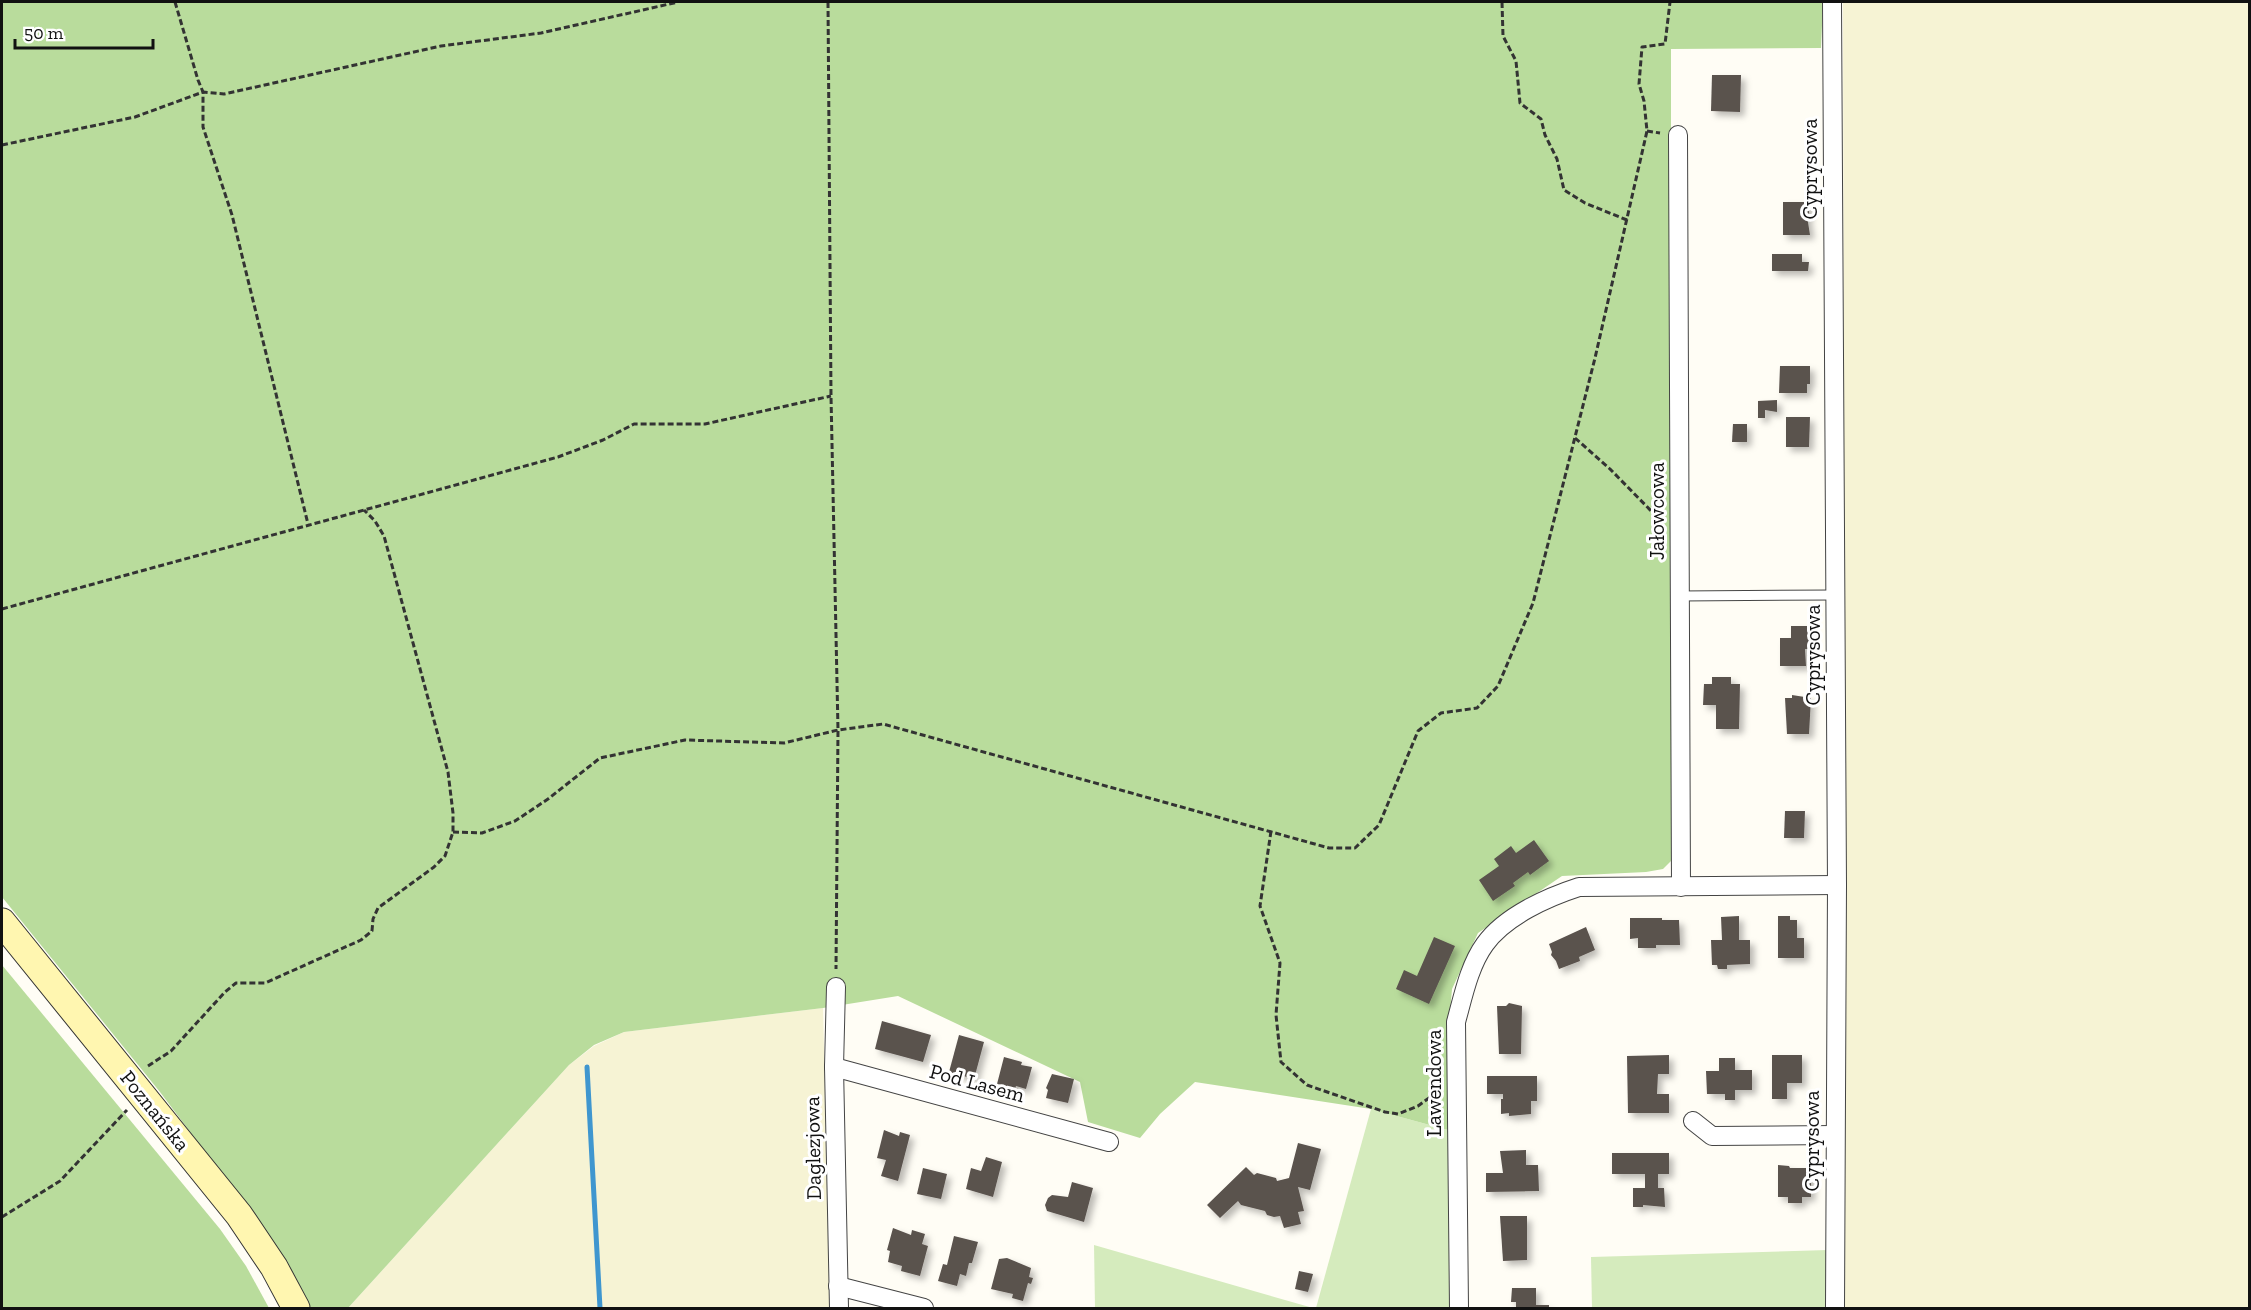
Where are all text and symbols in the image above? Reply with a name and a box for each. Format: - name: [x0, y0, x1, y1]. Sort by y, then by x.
- scale bar: [15, 12, 153, 50]
- text: 50 m: [24, 22, 64, 44]
- street label: Cyprysowa: [1797, 118, 1822, 220]
- street label: Jałowcowa: [1644, 462, 1669, 560]
- street label: Cyprysowa: [1800, 604, 1825, 706]
- street label: Lawendowa: [1421, 1029, 1446, 1137]
- street label: Pod Lasem: [927, 1058, 1027, 1107]
- street label: Poznańska: [115, 1065, 195, 1156]
- street label: Cyprysowa: [1799, 1090, 1824, 1192]
- street label: Daglezjowa: [799, 1096, 827, 1200]

